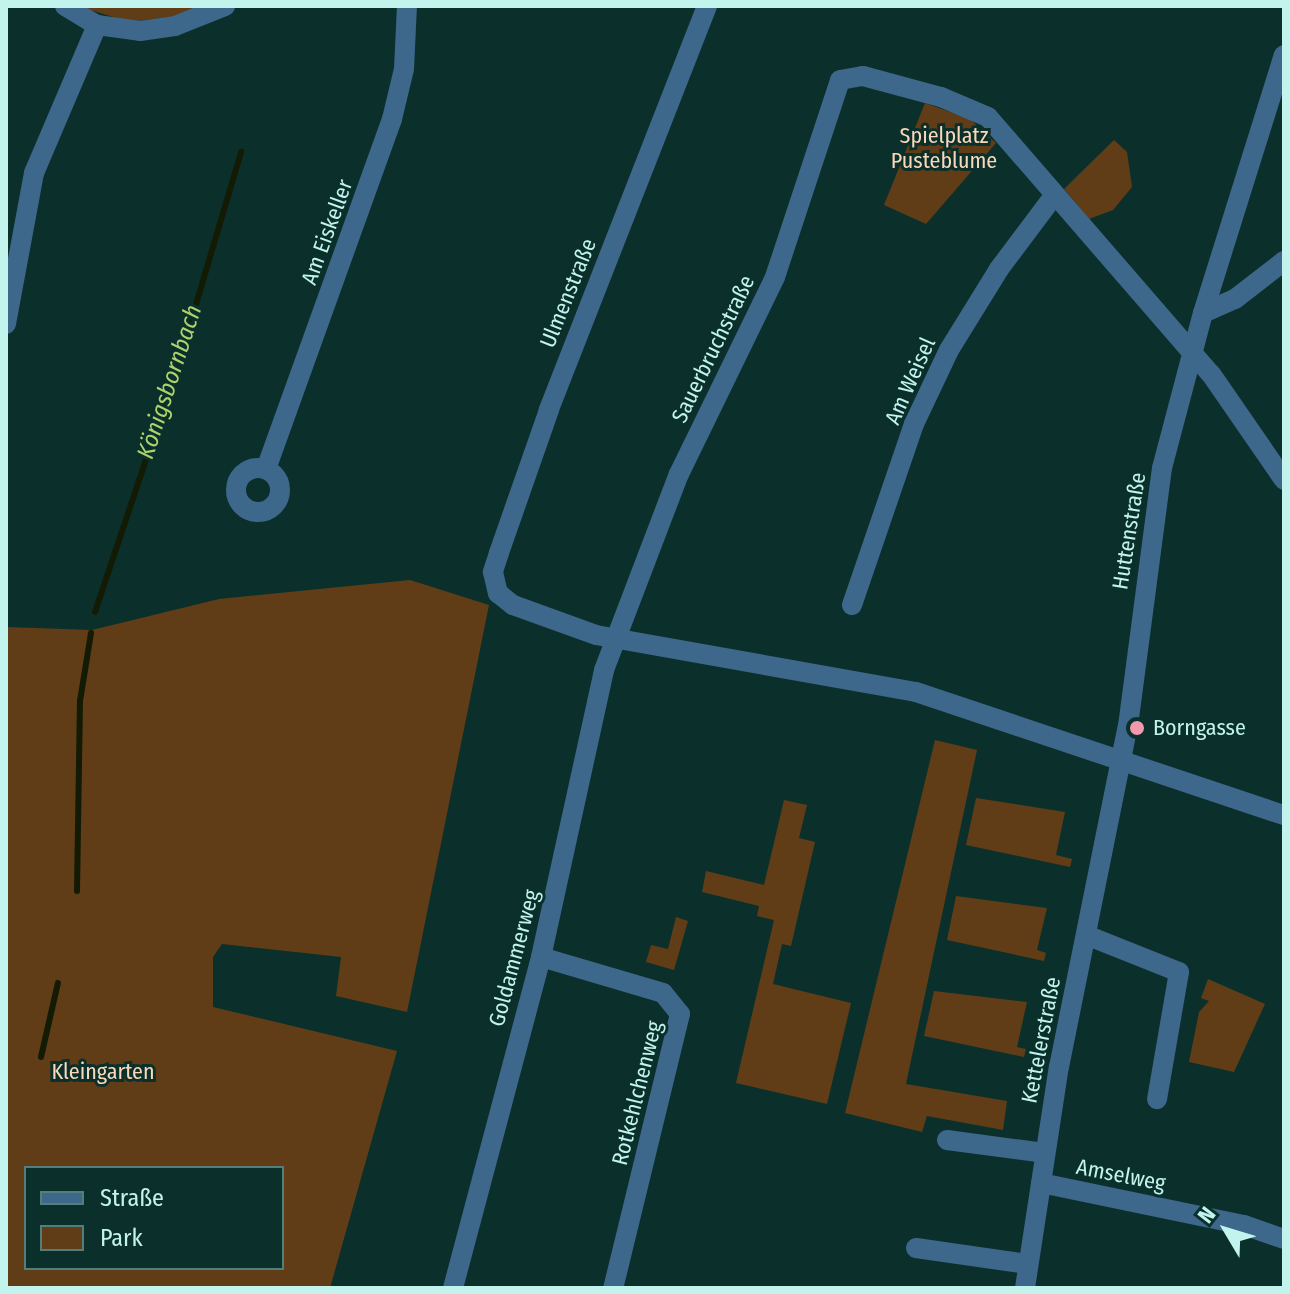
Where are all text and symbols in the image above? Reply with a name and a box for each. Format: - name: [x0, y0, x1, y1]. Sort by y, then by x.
- park label: Spielplatz Pusteblume: [891, 122, 997, 174]
- street label: Am Eiskeller: [296, 176, 358, 288]
- street label: Ulmenstraße: [534, 235, 602, 351]
- street label: Sauerbruchstraße: [666, 271, 760, 427]
- water label: Königsbornbach: [132, 301, 208, 463]
- street label: Am Weisel: [879, 333, 941, 429]
- street label: Huttenstraße: [1107, 470, 1151, 592]
- place label: Borngasse: [1153, 715, 1246, 741]
- marker: Borngasse: [1128, 719, 1146, 737]
- street label: Goldammerweg: [483, 887, 545, 1029]
- street label: Kettelerstraße: [1016, 975, 1066, 1105]
- street label: Rotkehlchenweg: [606, 1018, 668, 1168]
- park label: Kleingarten: [51, 1059, 155, 1085]
- street label: Amselweg: [1074, 1153, 1168, 1197]
- legend: [24, 1166, 284, 1270]
- text: Straße: [100, 1184, 164, 1212]
- north arrow: [1186, 1190, 1266, 1270]
- text: N: [1192, 1201, 1221, 1228]
- text: Park: [100, 1224, 143, 1252]

